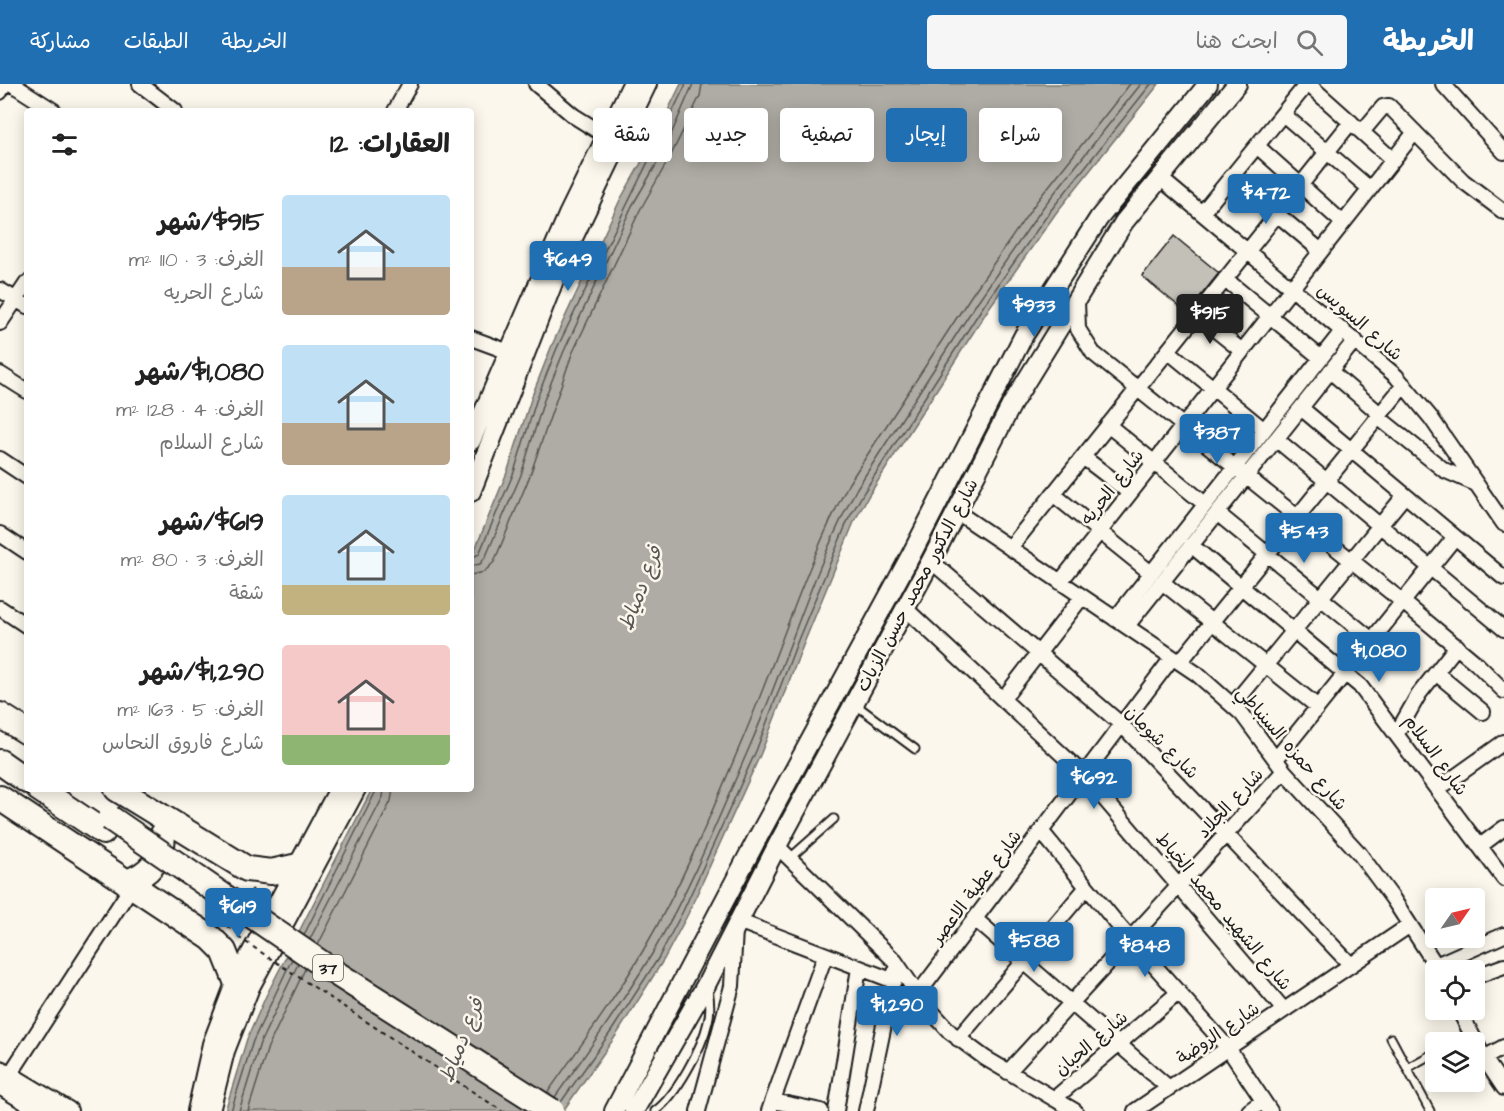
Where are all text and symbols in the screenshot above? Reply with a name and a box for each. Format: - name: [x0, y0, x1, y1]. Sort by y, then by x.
- search box: [927, 15, 1347, 69]
- text: الخريطة: [1383, 22, 1474, 61]
- text: ابحث هنا: [1196, 26, 1278, 57]
- icon: search: [1293, 26, 1326, 59]
- text: مشاركة: [30, 27, 91, 56]
- text: الطبقات: [124, 27, 189, 56]
- text: الخريطة: [222, 27, 287, 56]
- chip: شقة: [593, 108, 672, 162]
- chip: جديد: [684, 108, 768, 162]
- chip: تصفية: [780, 108, 874, 162]
- chip: إيجار: [886, 108, 967, 162]
- chip: شراء: [979, 108, 1062, 162]
- text: العقارات: 12: [330, 126, 450, 162]
- icon: filters: [48, 128, 81, 161]
- pin: $472: [1230, 174, 1302, 225]
- text: $472: [1242, 179, 1290, 207]
- text: $915/شهر: [158, 204, 264, 240]
- icon: home: [330, 219, 402, 291]
- pin: $649: [532, 241, 604, 292]
- text: الغرف: 3 · 110 m²: [129, 246, 264, 274]
- text: $649: [544, 246, 592, 274]
- street label: شارع السويس: [1311, 278, 1408, 367]
- text: شارع الحريه: [164, 279, 264, 307]
- pin: $933: [998, 287, 1070, 338]
- text: $933: [1013, 292, 1055, 320]
- pin: $915: [1174, 294, 1246, 345]
- text: $915: [1190, 299, 1230, 327]
- text: $1,080/شهر: [137, 354, 264, 390]
- icon: home: [330, 369, 402, 441]
- text: الغرف: 4 · 128 m²: [116, 396, 264, 424]
- pin: $387: [1181, 414, 1253, 465]
- text: $387: [1194, 419, 1240, 447]
- text: شارع السلام: [159, 429, 264, 457]
- street label: شارع الحريه: [1075, 444, 1150, 530]
- street label: شارع الدكتور محمد حسن الزيات: [850, 474, 984, 696]
- text: $619/شهر: [160, 504, 264, 540]
- pin: $543: [1268, 513, 1340, 564]
- text: $543: [1279, 518, 1329, 546]
- icon: home: [330, 519, 402, 591]
- water label: فرع دمياط: [612, 542, 670, 634]
- text: الغرف: 3 · 80 m²: [121, 546, 264, 574]
- text: شقة: [229, 579, 264, 607]
- pin: $1,080: [1330, 632, 1428, 683]
- text: $1,080: [1351, 637, 1407, 665]
- text: $1,290/شهر: [140, 654, 264, 690]
- icon: home: [330, 669, 402, 741]
- street label: شارع حمزه السنباطي: [1228, 681, 1353, 818]
- text: الغرف: 5 · 163 m²: [117, 696, 264, 724]
- street label: شارع شومان: [1119, 700, 1204, 785]
- street label: شارع السلام: [1397, 710, 1473, 801]
- text: شارع فاروق النحاس: [102, 729, 264, 757]
- pin: $692: [1058, 759, 1130, 810]
- street label: شارع الجلاد: [1191, 763, 1269, 844]
- text: $692: [1071, 764, 1117, 792]
- street label: شارع عطية الاعصر: [924, 825, 1028, 951]
- street label: شارع الشهيد محمد الخياط: [1150, 827, 1297, 996]
- pin: $619: [202, 888, 274, 939]
- north arrow: [1425, 888, 1485, 948]
- map controls: [1425, 888, 1485, 1092]
- text: $619: [219, 893, 257, 921]
- pin: $588: [998, 922, 1070, 973]
- text: $588: [1008, 927, 1060, 955]
- pin: $848: [1109, 927, 1181, 978]
- text: $848: [1120, 932, 1170, 960]
- road number: 37: [313, 955, 343, 981]
- button: locate: [1425, 960, 1485, 1020]
- pin: $1,290: [848, 986, 946, 1037]
- text: $1,290: [871, 991, 923, 1019]
- water label: فرع دمياط: [432, 994, 492, 1086]
- street label: شارع الروضة: [1172, 996, 1265, 1070]
- street label: شارع الحبان: [1049, 1005, 1133, 1082]
- button: layers: [1425, 1032, 1485, 1092]

